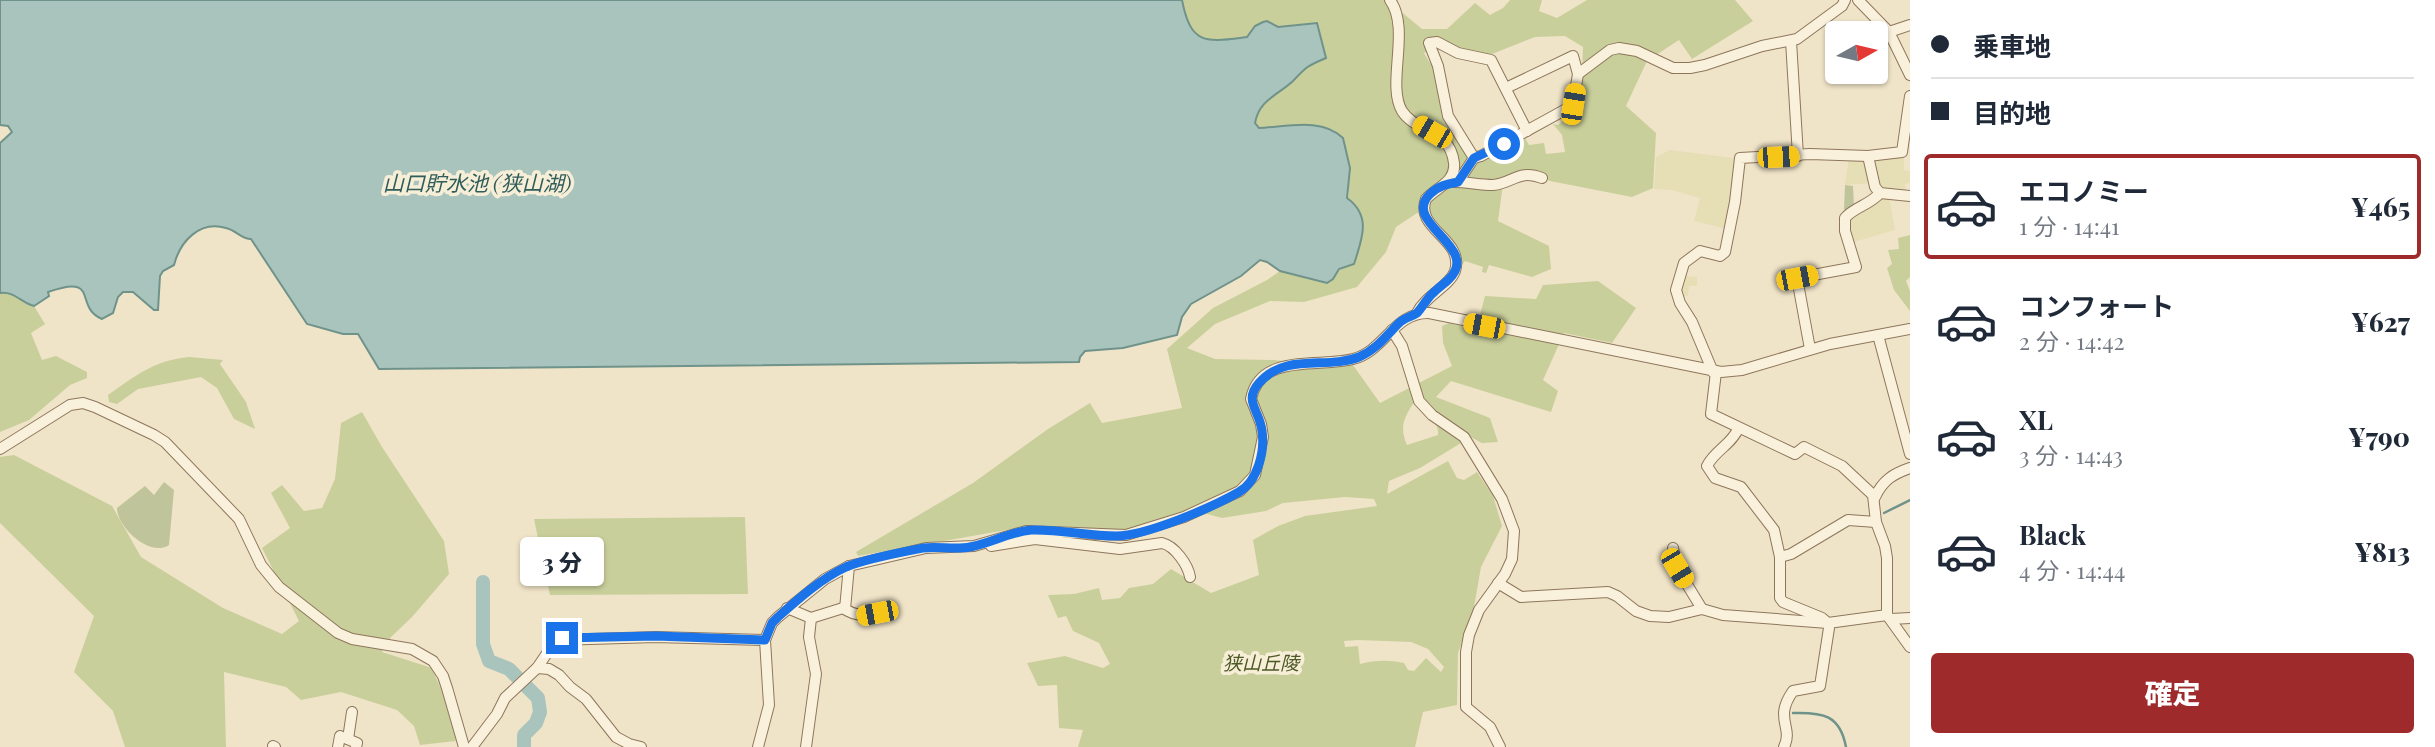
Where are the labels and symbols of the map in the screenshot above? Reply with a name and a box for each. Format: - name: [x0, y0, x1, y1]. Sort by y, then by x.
- north arrow: [1825, 21, 1888, 84]
- car: [1560, 82, 1587, 126]
- car: [1409, 112, 1456, 152]
- route start: [1488, 128, 1520, 160]
- car: [1757, 146, 1800, 168]
- water label: 山口貯水池 (狭山湖): [383, 168, 571, 196]
- car: [1775, 264, 1820, 292]
- car: [1462, 312, 1507, 340]
- callout: 3 分: [520, 536, 604, 586]
- car: [1658, 545, 1697, 591]
- car: [855, 599, 900, 627]
- route end: [546, 622, 578, 654]
- park label: 狭山丘陵: [1223, 649, 1301, 675]

